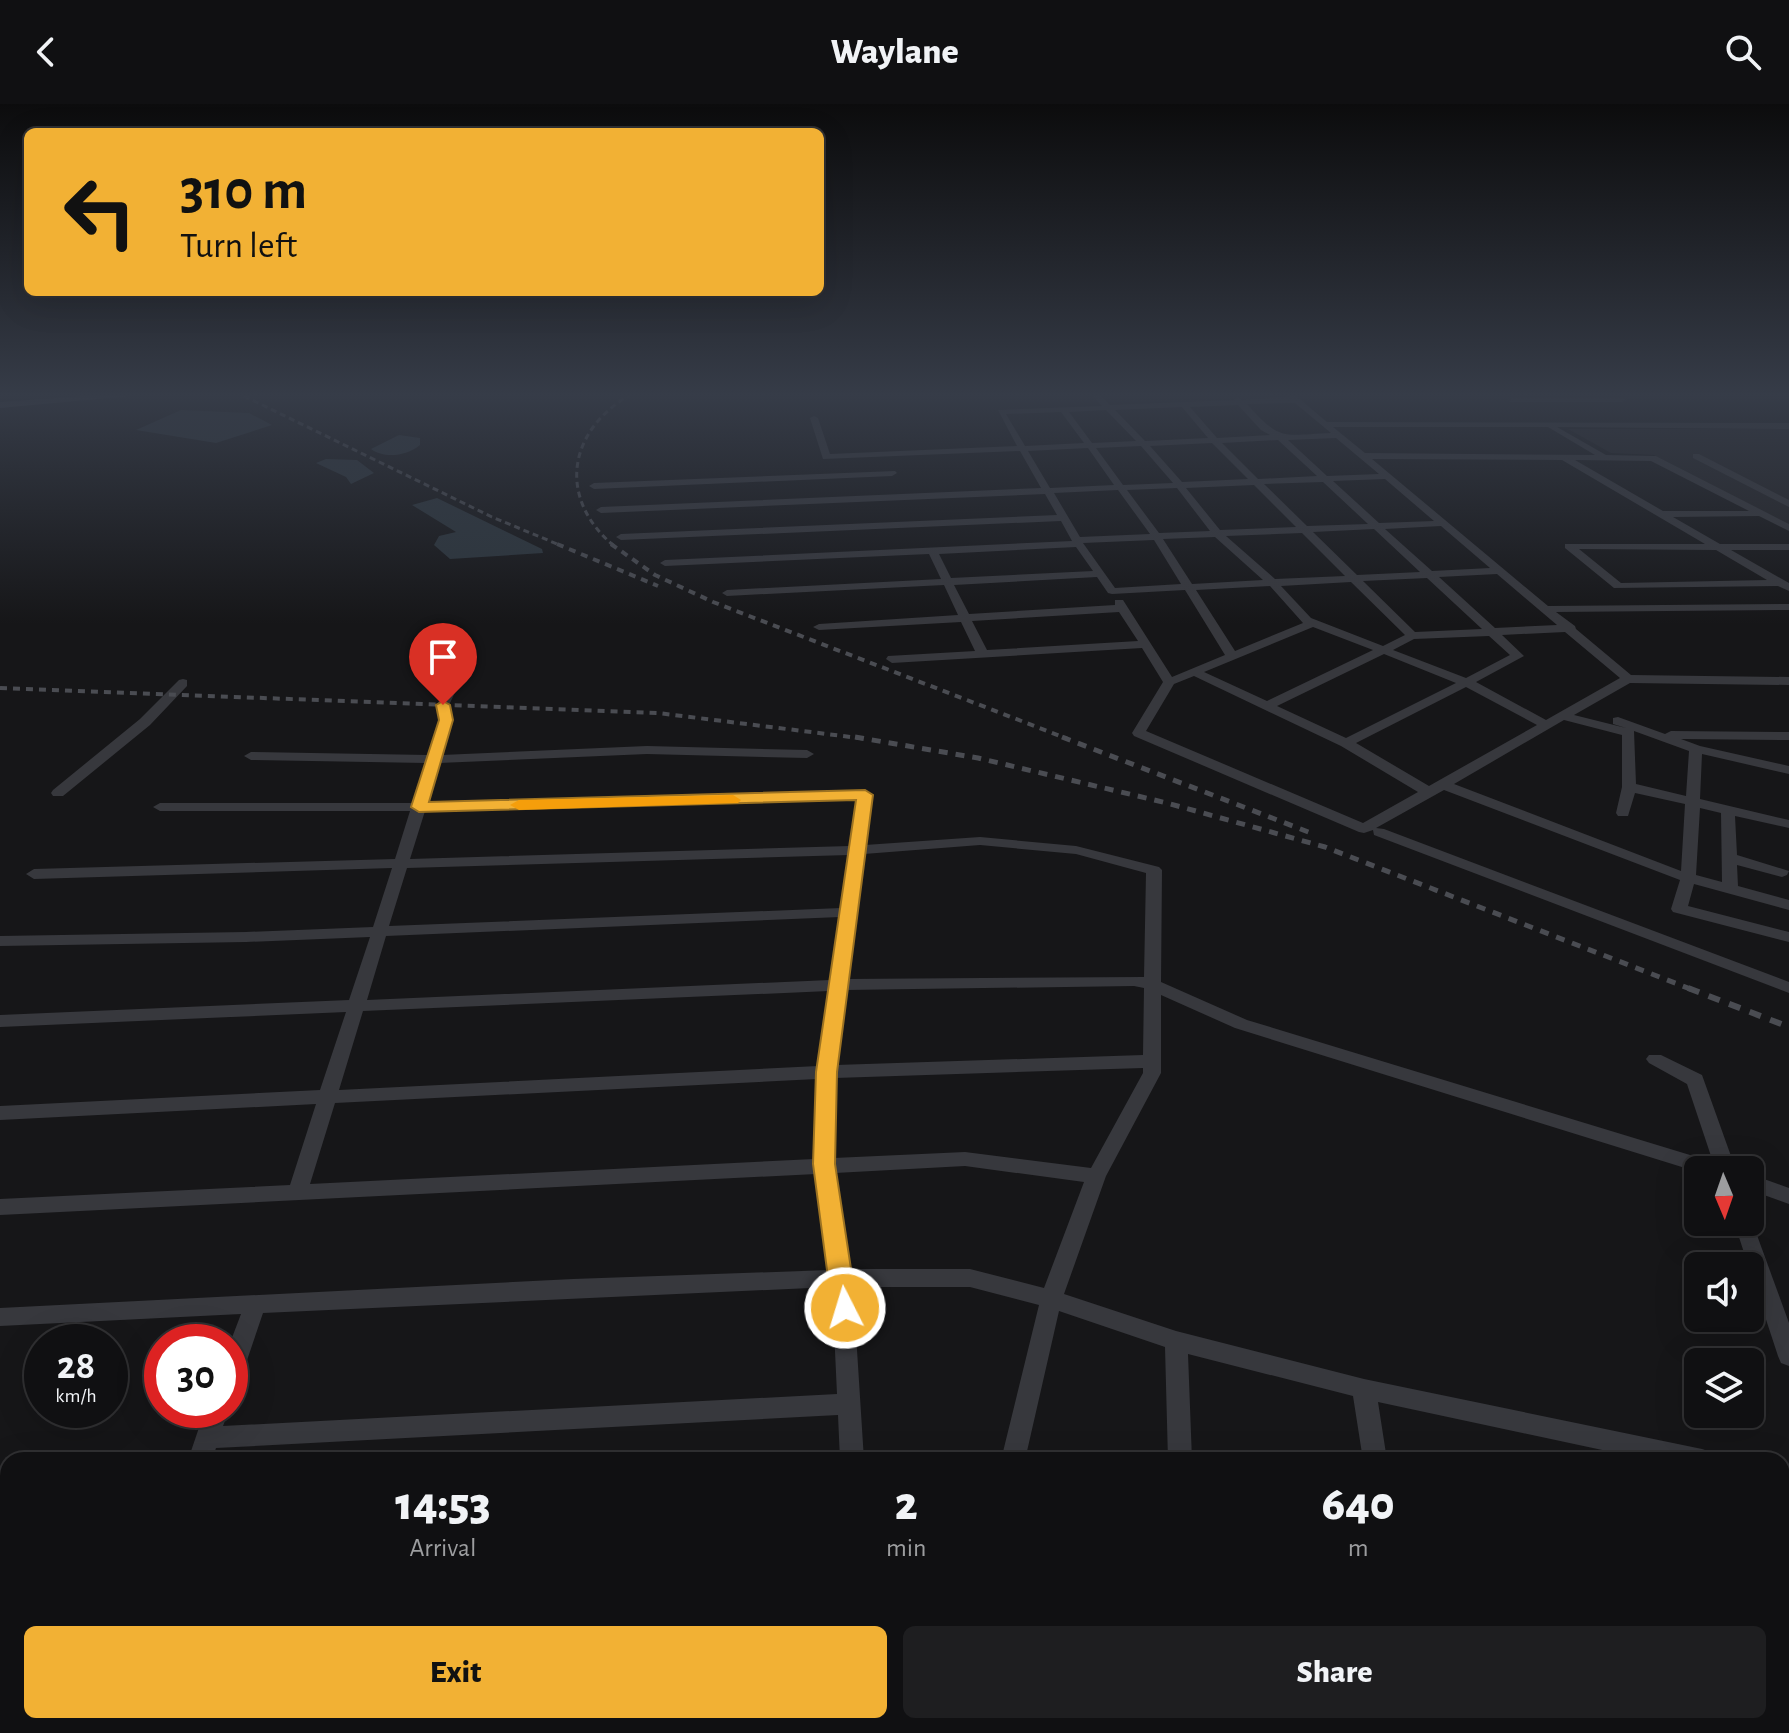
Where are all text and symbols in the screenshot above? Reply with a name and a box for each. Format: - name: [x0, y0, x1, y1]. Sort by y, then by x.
- icon: back: [24, 30, 68, 74]
- icon: search: [1721, 30, 1765, 74]
- text: Waylane: [830, 34, 959, 70]
- icon: left: [48, 160, 152, 264]
- text: 310 m: [180, 163, 307, 219]
- text: Turn left: [180, 228, 297, 264]
- pin: [409, 623, 477, 705]
- icon: arrive: [421, 635, 465, 679]
- north arrow: [1684, 1156, 1764, 1236]
- map controls: [1684, 1156, 1764, 1428]
- button: sound: [1684, 1252, 1764, 1332]
- position arrow: [803, 1266, 887, 1350]
- speed limit sign: 30: [144, 1324, 248, 1428]
- text: 28: [57, 1346, 95, 1386]
- button: layers: [1684, 1348, 1764, 1428]
- text: km/h: [55, 1386, 97, 1406]
- text: 14:53: [395, 1481, 491, 1529]
- text: 2: [895, 1481, 918, 1529]
- text: 640: [1322, 1481, 1395, 1529]
- text: Arrival: [410, 1535, 476, 1561]
- text: min: [886, 1535, 926, 1561]
- text: m: [1348, 1535, 1369, 1561]
- button: Exit: [24, 1626, 887, 1718]
- button: Share: [903, 1626, 1766, 1718]

